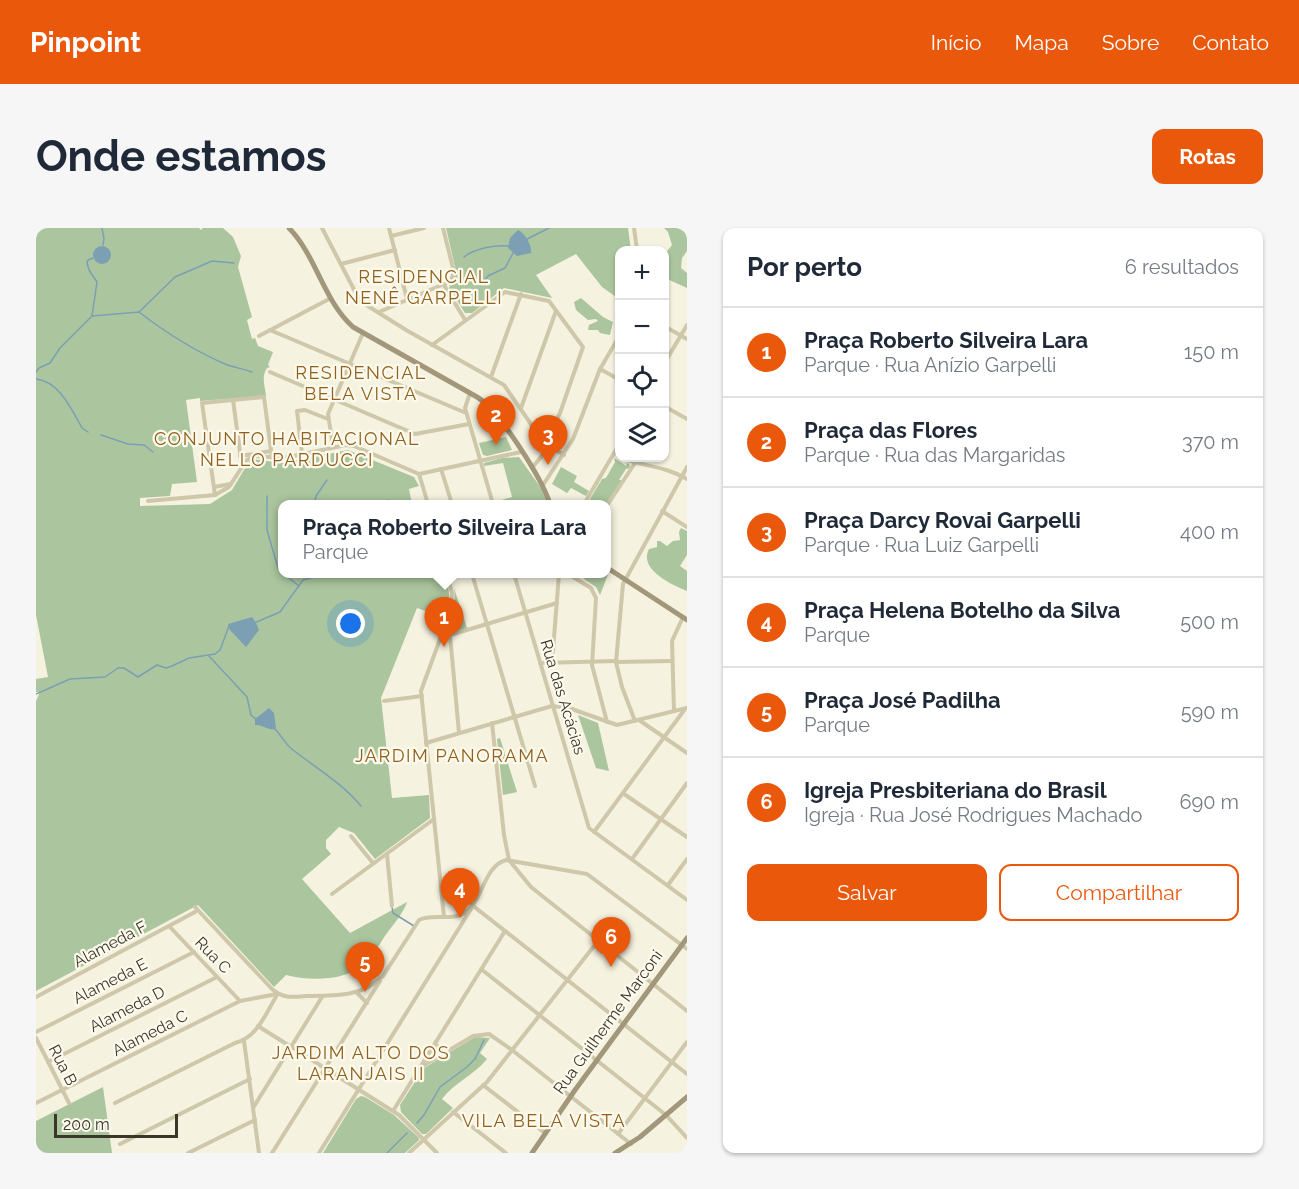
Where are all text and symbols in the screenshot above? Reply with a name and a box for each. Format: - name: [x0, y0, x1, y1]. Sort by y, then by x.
- text: Pinpoint: [30, 26, 141, 59]
- text: Início: [931, 30, 981, 55]
- text: Mapa: [1014, 30, 1069, 55]
- text: Sobre: [1102, 30, 1159, 55]
- text: Contato: [1192, 30, 1269, 55]
- button: Rotas: [1152, 129, 1263, 184]
- text: Onde estamos: [36, 132, 327, 181]
- map controls: [615, 246, 669, 462]
- button: +: [615, 246, 669, 300]
- text: Por perto: [747, 252, 862, 282]
- text: 6 resultados: [1125, 255, 1239, 279]
- district label: RESIDENCIAL NENÊ GARPELLI: [345, 266, 503, 308]
- button: −: [615, 300, 669, 354]
- text: Praça Roberto Silveira Lara: [804, 327, 1088, 353]
- text: 1: [762, 340, 771, 364]
- text: 150 m: [1184, 340, 1239, 364]
- text: Parque · Rua Anízio Garpelli: [804, 353, 1056, 377]
- button: locate: [615, 354, 669, 408]
- district label: RESIDENCIAL BELA VISTA: [295, 362, 427, 404]
- pin: 2: [476, 396, 516, 445]
- button: layers: [615, 408, 669, 462]
- pin: 3: [528, 416, 568, 465]
- text: Praça das Flores: [804, 417, 977, 443]
- district label: CONJUNTO HABITACIONAL NELLO PARDUCCI: [154, 428, 420, 470]
- text: 2: [761, 430, 772, 454]
- text: 370 m: [1182, 430, 1239, 454]
- text: Parque · Rua das Margaridas: [804, 443, 1066, 467]
- popup: [278, 500, 611, 578]
- text: Praça Darcy Rovai Garpelli: [804, 507, 1081, 533]
- text: Praça Roberto Silveira Lara: [302, 514, 587, 540]
- text: 3: [761, 520, 772, 544]
- text: 400 m: [1180, 520, 1239, 544]
- text: Parque · Rua Luiz Garpelli: [804, 533, 1039, 557]
- text: Parque: [302, 540, 368, 564]
- text: Praça Helena Botelho da Silva: [804, 597, 1120, 623]
- pin: 1: [424, 598, 464, 647]
- your location: [336, 609, 365, 638]
- text: 4: [761, 610, 772, 634]
- text: 500 m: [1180, 610, 1239, 634]
- text: Parque: [804, 623, 870, 647]
- street label: Rua das Acácias: [536, 637, 590, 757]
- text: Praça José Padilha: [804, 687, 1001, 713]
- text: 5: [761, 700, 772, 724]
- text: 590 m: [1181, 700, 1239, 724]
- text: Parque: [804, 713, 870, 737]
- district label: JARDIM PANORAMA: [355, 745, 549, 766]
- text: Igreja Presbiteriana do Brasil: [804, 777, 1107, 803]
- text: 6: [760, 790, 773, 814]
- text: 690 m: [1180, 790, 1239, 814]
- text: Igreja · Rua José Rodrigues Machado: [804, 803, 1143, 827]
- button: Salvar: [747, 864, 987, 921]
- button: Compartilhar: [999, 864, 1239, 921]
- pin: 4: [440, 868, 480, 918]
- street label: Alameda F: [70, 917, 150, 971]
- pin: 6: [592, 918, 630, 967]
- street label: Rua C: [191, 933, 235, 977]
- pin: 5: [346, 942, 384, 992]
- street label: Rua Guilherme Marconi: [549, 946, 667, 1098]
- street label: Alameda E: [70, 954, 150, 1008]
- street label: Alameda D: [86, 982, 168, 1036]
- street label: Alameda C: [109, 1006, 191, 1060]
- street label: Rua B: [45, 1041, 81, 1089]
- district label: JARDIM ALTO DOS LARANJAIS II: [272, 1042, 450, 1084]
- district label: VILA BELA VISTA: [462, 1110, 626, 1131]
- scale bar: [54, 1111, 178, 1138]
- text: 200 m: [63, 1115, 110, 1134]

